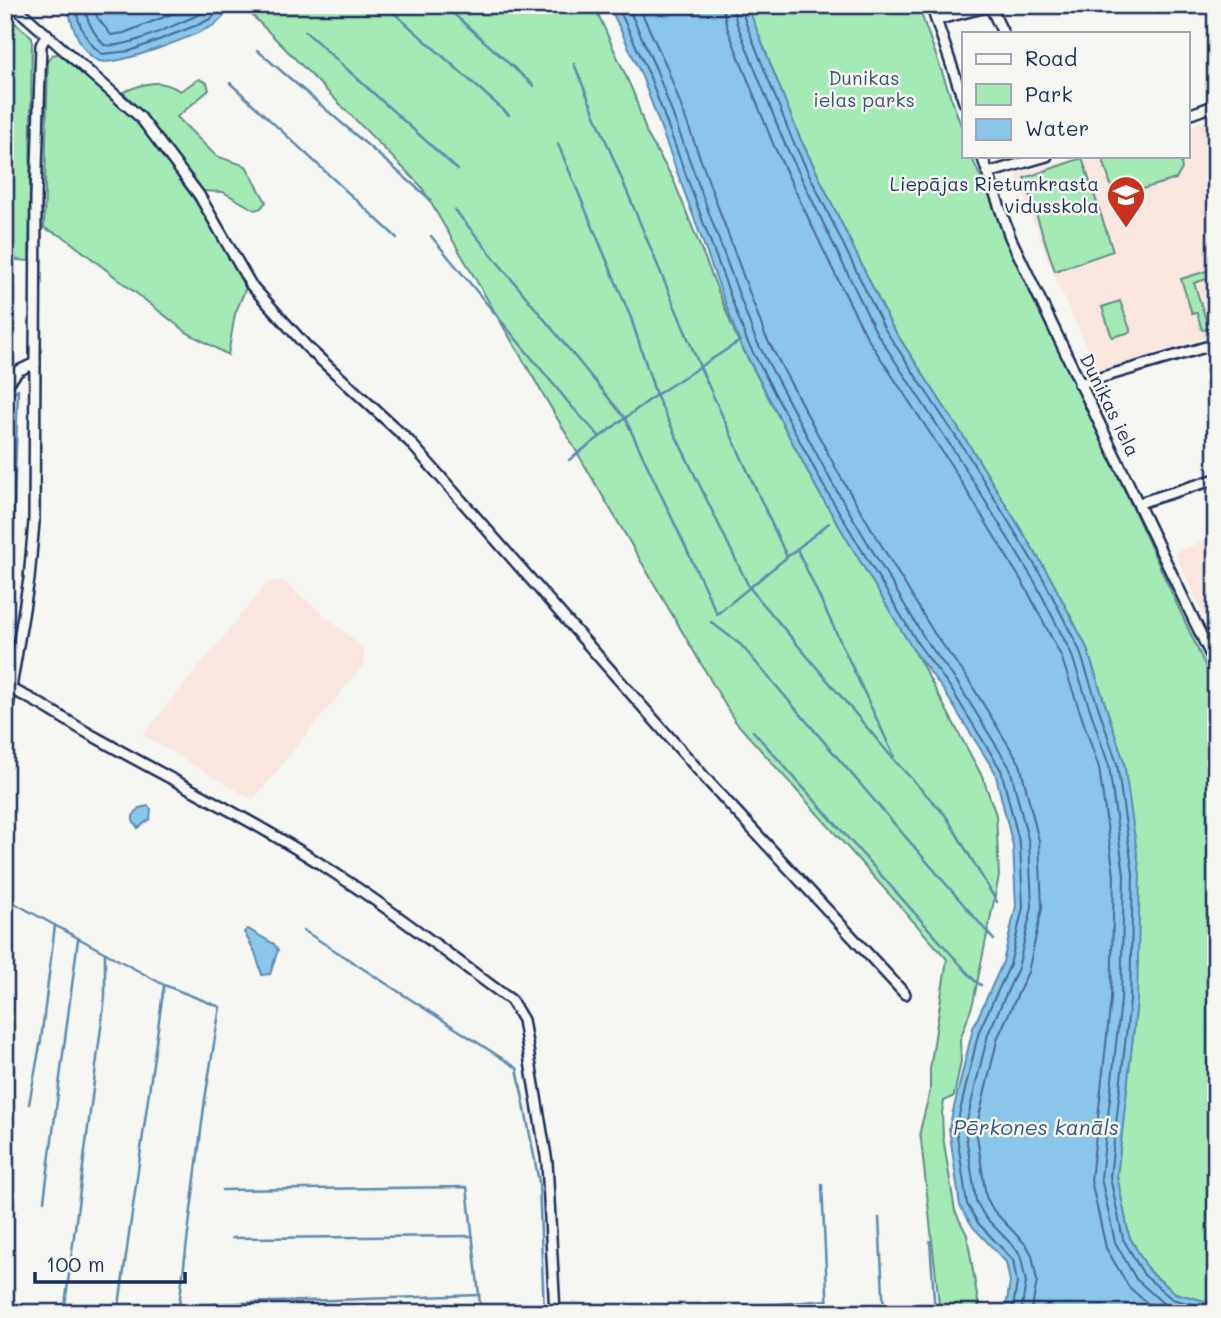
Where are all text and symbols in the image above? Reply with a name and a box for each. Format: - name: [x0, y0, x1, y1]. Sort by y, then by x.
- legend: [962, 32, 1190, 158]
- text: Road: [1025, 44, 1077, 71]
- park label: Dunikas ielas parks: [813, 65, 915, 112]
- text: Park: [1025, 80, 1073, 107]
- text: Water: [1025, 114, 1089, 141]
- place label: Liepājas Rietumkrasta vidusskola: [890, 171, 1099, 218]
- school or university icon: Liepājas Rietumkrasta vidusskola: [1105, 174, 1147, 229]
- street label: Dunikas iela: [1075, 349, 1146, 460]
- water label: Pērkones kanāls: [953, 1113, 1119, 1140]
- scale bar: [35, 1241, 186, 1285]
- text: 100 m: [46, 1250, 105, 1277]

